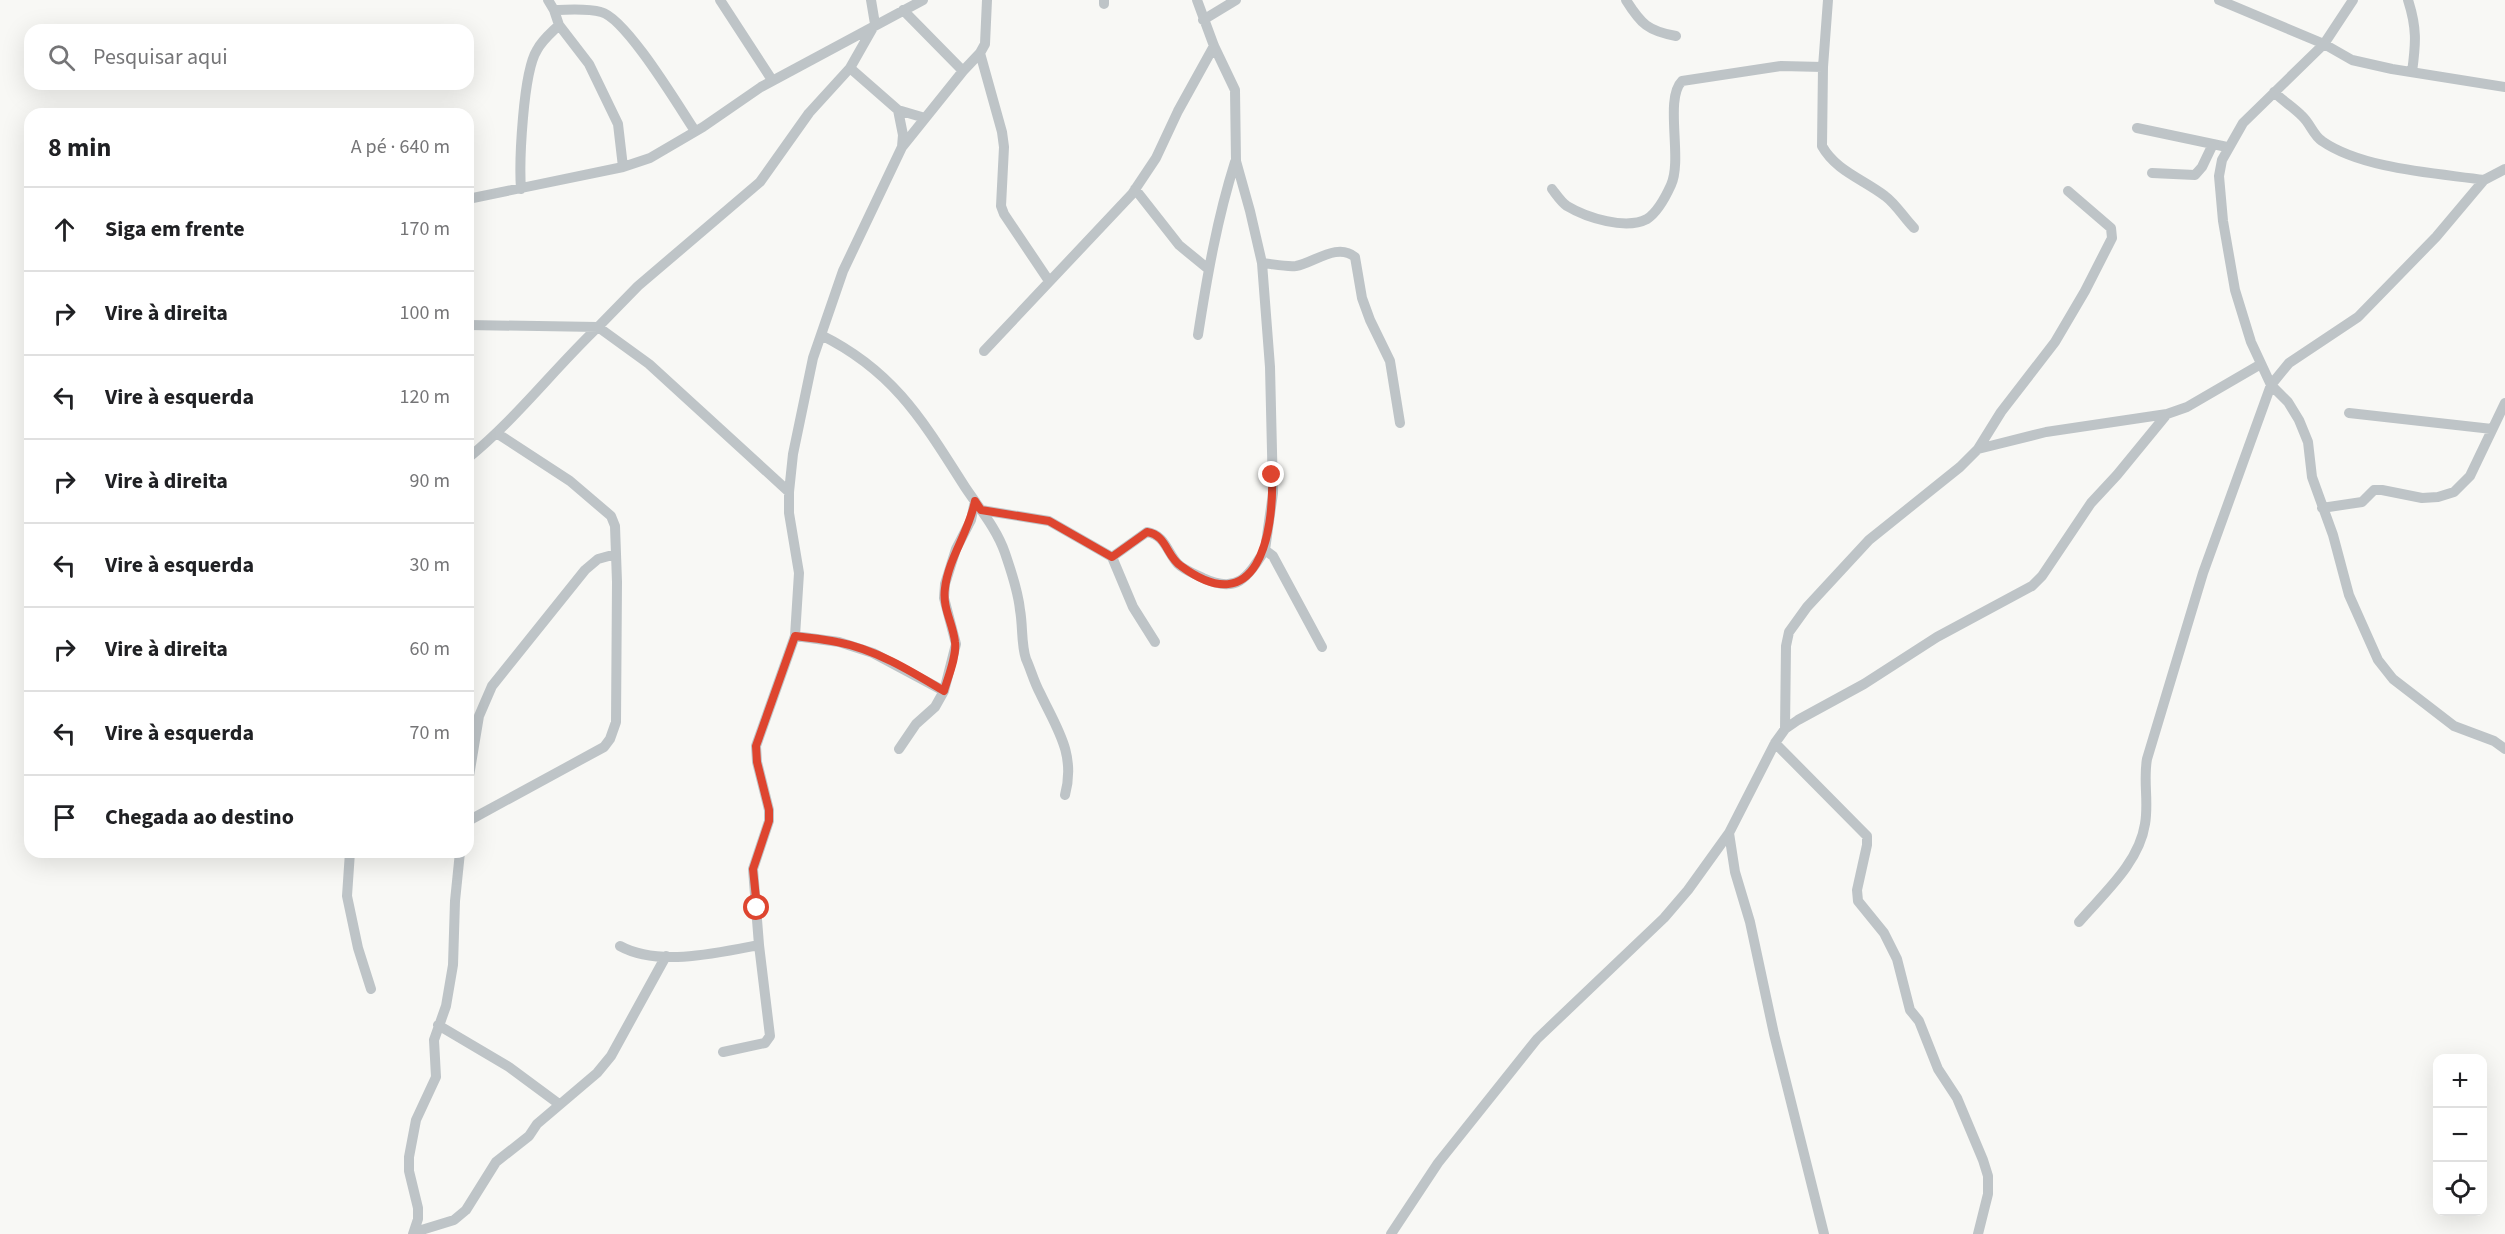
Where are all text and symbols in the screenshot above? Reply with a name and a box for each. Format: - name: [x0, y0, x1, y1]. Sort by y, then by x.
- search box: [24, 24, 474, 90]
- icon: search: [45, 41, 78, 74]
- text: Pesquisar aqui: [93, 41, 228, 73]
- text: 8 min: [48, 129, 111, 166]
- text: A pé · 640 m: [351, 133, 450, 161]
- icon: ahead: [48, 213, 81, 246]
- text: Siga em frente: [105, 213, 245, 245]
- text: 170 m: [400, 215, 450, 243]
- icon: right: [48, 297, 81, 330]
- text: Vire à direita: [105, 297, 228, 329]
- text: 100 m: [400, 299, 450, 327]
- icon: left: [48, 381, 81, 414]
- text: Vire à esquerda: [105, 381, 254, 413]
- text: 120 m: [400, 383, 450, 411]
- route end: [1258, 461, 1284, 487]
- icon: right: [48, 465, 81, 498]
- text: Vire à direita: [105, 465, 228, 497]
- text: 90 m: [410, 467, 450, 495]
- icon: left: [48, 549, 81, 582]
- text: Vire à esquerda: [105, 549, 254, 581]
- text: 30 m: [410, 551, 450, 579]
- icon: right: [48, 633, 81, 666]
- text: Vire à direita: [105, 633, 228, 665]
- text: 60 m: [410, 635, 450, 663]
- icon: left: [48, 717, 81, 750]
- text: Vire à esquerda: [105, 717, 254, 749]
- text: 70 m: [410, 719, 450, 747]
- icon: arrive: [48, 801, 81, 834]
- text: Chegada ao destino: [105, 801, 294, 833]
- route start: [743, 894, 769, 920]
- map controls: [2433, 1054, 2487, 1216]
- button: +: [2433, 1054, 2487, 1108]
- button: −: [2433, 1108, 2487, 1162]
- button: locate: [2433, 1162, 2487, 1216]

